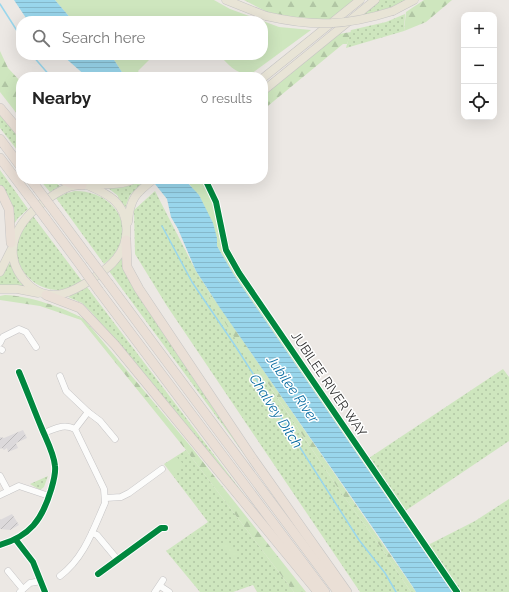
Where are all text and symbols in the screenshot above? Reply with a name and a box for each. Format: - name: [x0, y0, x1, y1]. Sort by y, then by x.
- map controls: [461, 12, 497, 120]
- button: +: [461, 12, 497, 48]
- search box: [16, 16, 268, 60]
- icon: search: [30, 27, 52, 49]
- text: Search here: [62, 29, 145, 47]
- button: −: [461, 48, 497, 84]
- button: locate: [461, 84, 497, 120]
- text: Nearby: [32, 88, 91, 108]
- text: 0 results: [201, 91, 252, 106]
- street label: JUBILEE RIVER WAY: [288, 329, 370, 440]
- water label: Jubilee River: [263, 351, 323, 427]
- water label: Chalvey Ditch: [246, 371, 306, 451]

